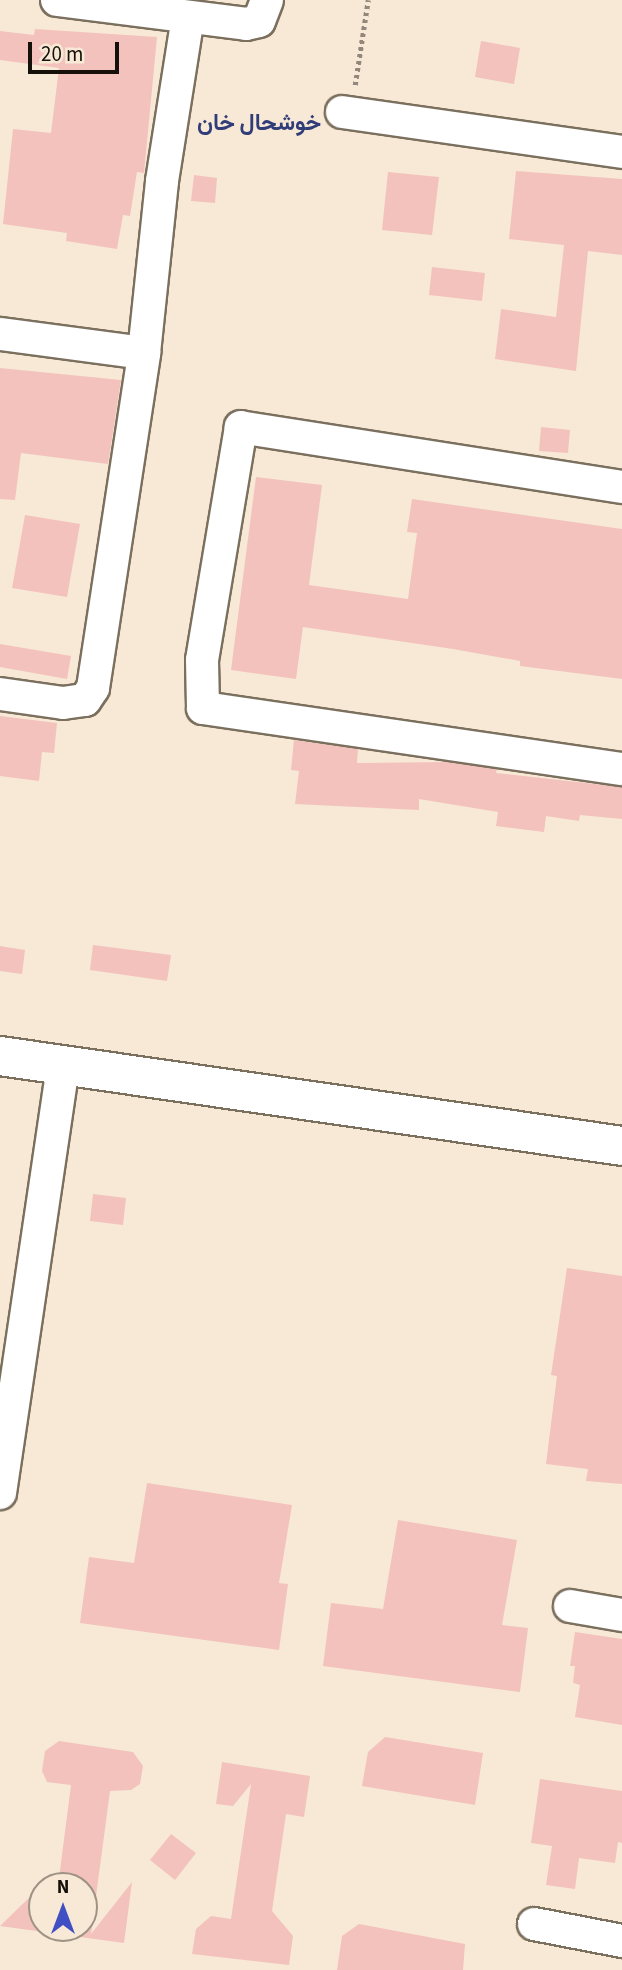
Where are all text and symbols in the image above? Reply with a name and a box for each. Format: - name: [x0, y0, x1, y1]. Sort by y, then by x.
- scale bar: [32, 28, 122, 72]
- text: 20 m: [41, 39, 83, 69]
- district label: خوشحال خان: [197, 109, 321, 137]
- north arrow: [28, 1872, 98, 1942]
- text: N: [57, 1874, 69, 1901]

